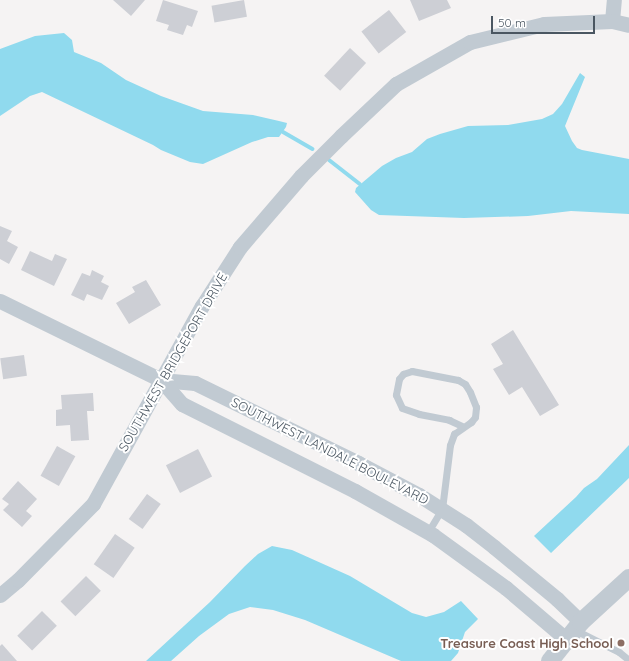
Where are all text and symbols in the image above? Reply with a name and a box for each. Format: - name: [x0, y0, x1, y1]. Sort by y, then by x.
- scale bar: [493, 8, 597, 34]
- text: 50 m: [498, 15, 526, 30]
- street label: SOUTHWEST BRIDGEPORT DRIVE: [115, 270, 231, 454]
- street label: SOUTHWEST LANDALE BOULEVARD: [229, 394, 431, 508]
- place label: Treasure Coast High School: [440, 635, 613, 651]
- marker: Treasure Coast High School: [616, 638, 626, 648]

